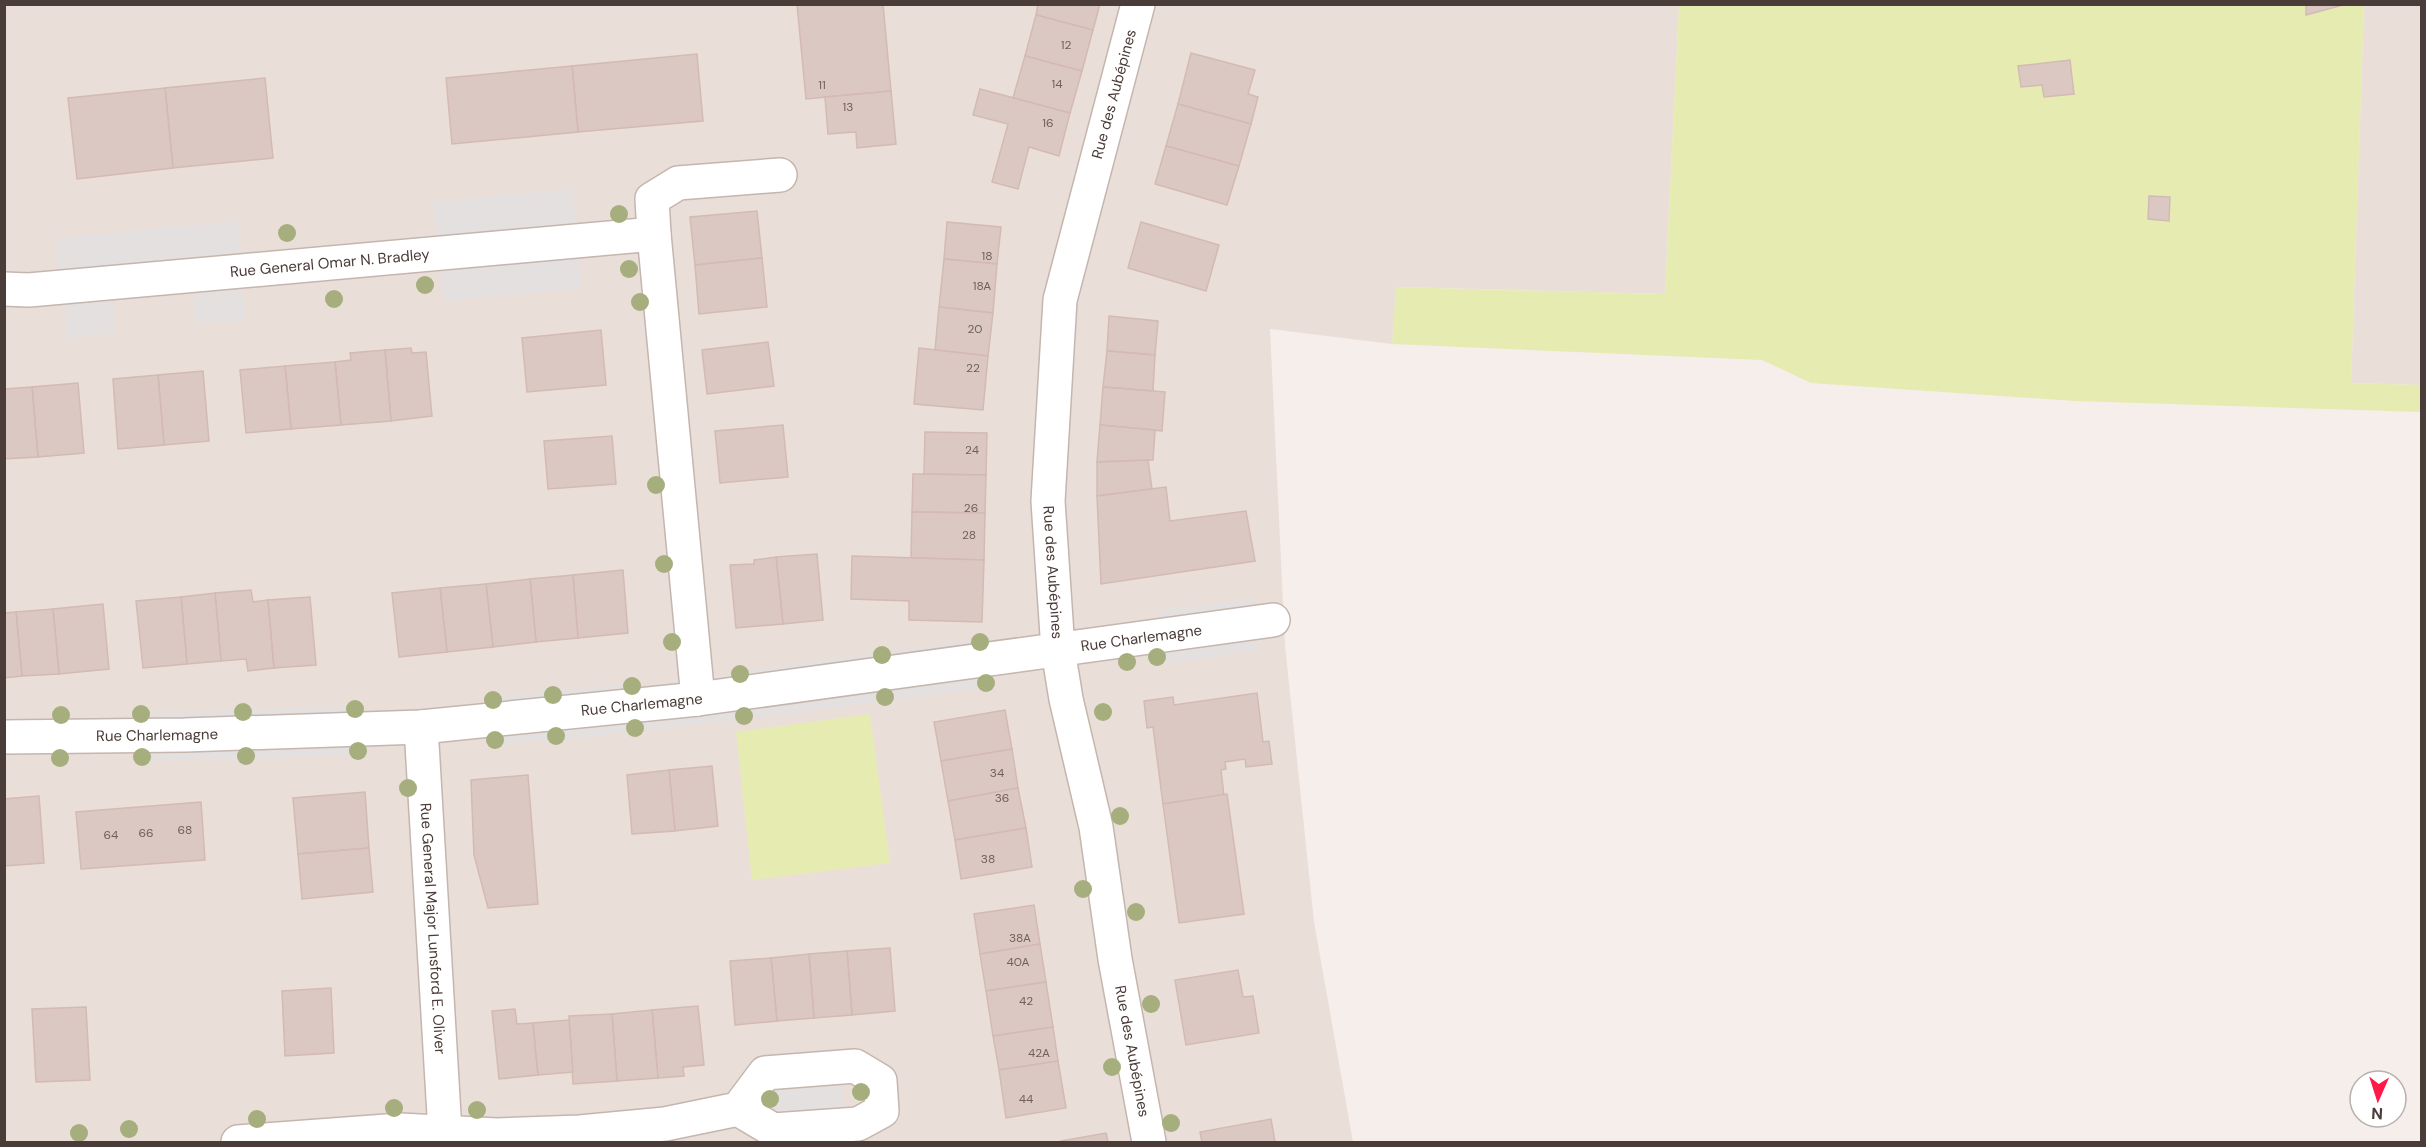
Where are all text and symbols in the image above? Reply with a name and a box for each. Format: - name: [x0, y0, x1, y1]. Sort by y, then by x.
- street label: Rue des Aubépines: [1087, 27, 1141, 161]
- house number: 12: [1061, 37, 1071, 53]
- house number: 14: [1051, 76, 1063, 92]
- house number: 11: [818, 77, 826, 93]
- house number: 13: [843, 99, 853, 115]
- house number: 16: [1042, 115, 1054, 131]
- street label: Rue General Omar N. Bradley: [229, 244, 431, 282]
- house number: 18: [981, 248, 993, 264]
- house number: 18A: [973, 278, 991, 294]
- house number: 20: [967, 321, 983, 337]
- house number: 22: [966, 360, 980, 376]
- house number: 24: [965, 442, 979, 458]
- house number: 26: [964, 500, 978, 516]
- street label: Rue des Aubépines: [1038, 505, 1067, 640]
- house number: 28: [962, 527, 976, 543]
- street label: Rue Charlemagne: [1079, 620, 1203, 656]
- street label: Rue Charlemagne: [580, 688, 704, 721]
- street label: Rue Charlemagne: [96, 724, 218, 746]
- house number: 34: [990, 765, 1004, 781]
- house number: 36: [995, 790, 1009, 806]
- street label: Rue General Major Lunsford E. Oliver: [416, 802, 450, 1055]
- house number: 68: [178, 822, 192, 838]
- house number: 66: [138, 825, 154, 841]
- house number: 64: [104, 827, 118, 843]
- house number: 38: [981, 851, 995, 867]
- house number: 38A: [1009, 930, 1031, 946]
- house number: 40A: [1007, 954, 1030, 970]
- street label: Rue des Aubépines: [1110, 984, 1154, 1119]
- house number: 42: [1019, 993, 1033, 1009]
- house number: 42A: [1028, 1045, 1050, 1061]
- north arrow: [2348, 1069, 2408, 1129]
- house number: 44: [1019, 1091, 1033, 1107]
- text: N: [2371, 1103, 2384, 1124]

